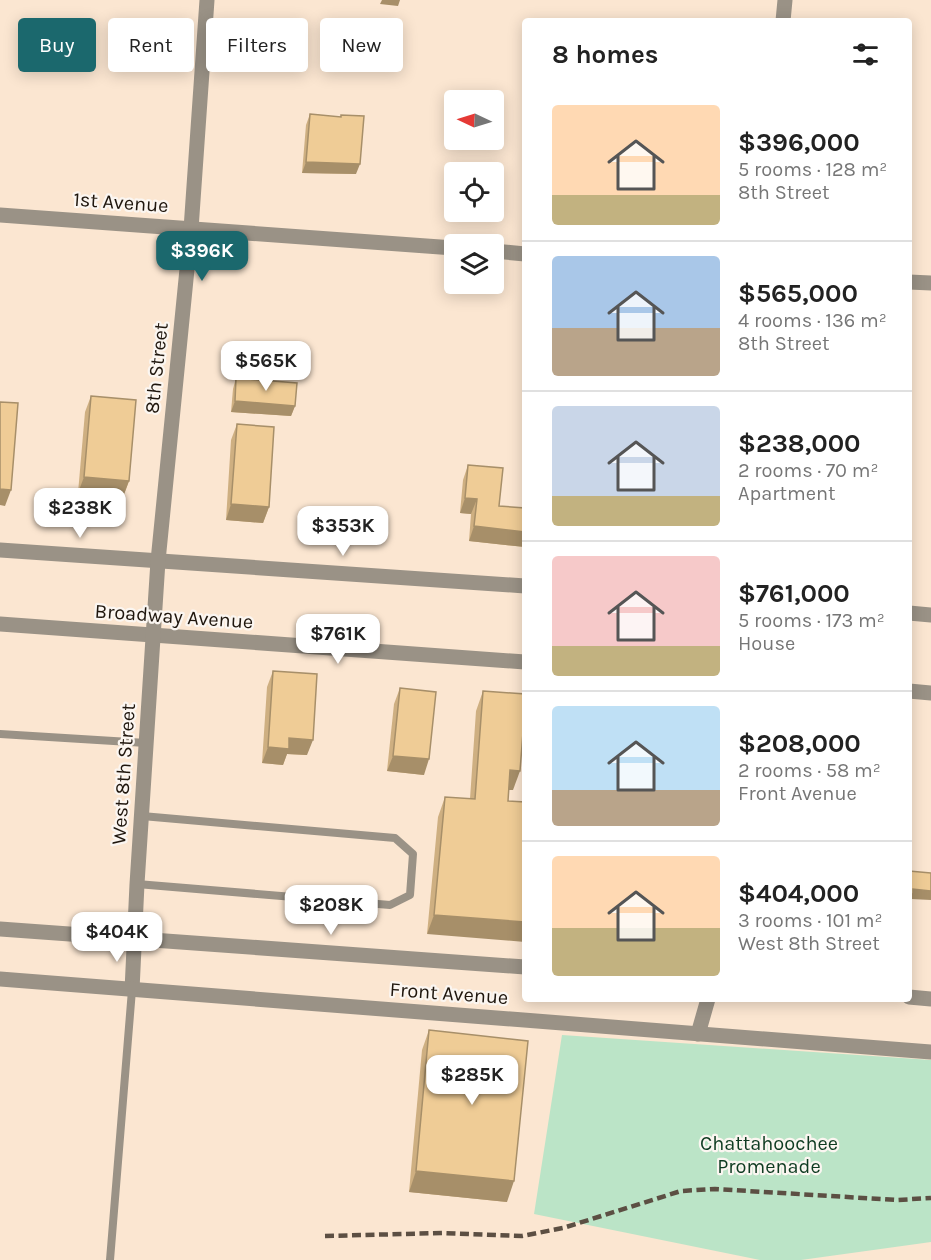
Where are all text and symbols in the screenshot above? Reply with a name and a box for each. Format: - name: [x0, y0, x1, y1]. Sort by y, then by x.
- chip: Buy: [18, 18, 96, 72]
- chip: Rent: [108, 18, 194, 72]
- chip: Filters: [206, 18, 308, 72]
- chip: New: [320, 18, 403, 72]
- icon: filters: [849, 38, 882, 71]
- text: 8 homes: [552, 39, 658, 70]
- north arrow: [444, 90, 504, 150]
- map controls: [444, 90, 504, 294]
- text: $396,000: [738, 127, 860, 158]
- icon: home: [600, 129, 672, 201]
- text: 5 rooms · 128 m²: [738, 158, 887, 181]
- button: locate: [444, 162, 504, 222]
- text: 8th Street: [738, 181, 830, 204]
- street label: 1st Avenue: [73, 188, 169, 217]
- pin: $396K: [160, 231, 244, 282]
- button: layers: [444, 234, 504, 294]
- text: $396K: [170, 239, 234, 262]
- text: $565,000: [738, 278, 858, 309]
- icon: home: [600, 280, 672, 352]
- text: 4 rooms · 136 m²: [738, 309, 887, 332]
- street label: 8th Street: [140, 321, 173, 415]
- text: 8th Street: [738, 332, 830, 355]
- pin: $565K: [224, 341, 308, 392]
- text: $565K: [235, 349, 297, 372]
- text: $238,000: [738, 428, 861, 459]
- icon: home: [600, 430, 672, 502]
- text: 2 rooms · 70 m²: [738, 459, 878, 482]
- text: Apartment: [738, 482, 836, 505]
- pin: $238K: [38, 488, 122, 539]
- text: $238K: [48, 496, 112, 519]
- pin: $353K: [301, 506, 385, 557]
- text: $353K: [311, 514, 375, 537]
- text: $761,000: [738, 578, 850, 609]
- icon: home: [600, 580, 672, 652]
- street label: Broadway Avenue: [94, 599, 254, 634]
- text: 5 rooms · 173 m²: [738, 609, 885, 632]
- pin: $761K: [296, 614, 380, 665]
- text: $761K: [310, 622, 366, 645]
- text: House: [738, 632, 795, 655]
- street label: West 8th Street: [107, 702, 140, 846]
- text: $208,000: [738, 728, 861, 759]
- icon: home: [600, 730, 672, 802]
- text: 2 rooms · 58 m²: [738, 759, 881, 782]
- text: Front Avenue: [738, 782, 857, 805]
- text: $404,000: [738, 878, 859, 909]
- icon: home: [600, 880, 672, 952]
- pin: $208K: [289, 885, 373, 936]
- text: $208K: [299, 893, 363, 916]
- text: 3 rooms · 101 m²: [738, 909, 883, 932]
- pin: $404K: [75, 912, 159, 963]
- text: $404K: [85, 920, 149, 943]
- text: West 8th Street: [738, 932, 880, 955]
- street label: Front Avenue: [389, 978, 509, 1009]
- pin: $285K: [430, 1055, 514, 1106]
- text: $285K: [440, 1063, 504, 1086]
- park label: Chattahoochee Promenade: [700, 1132, 838, 1178]

